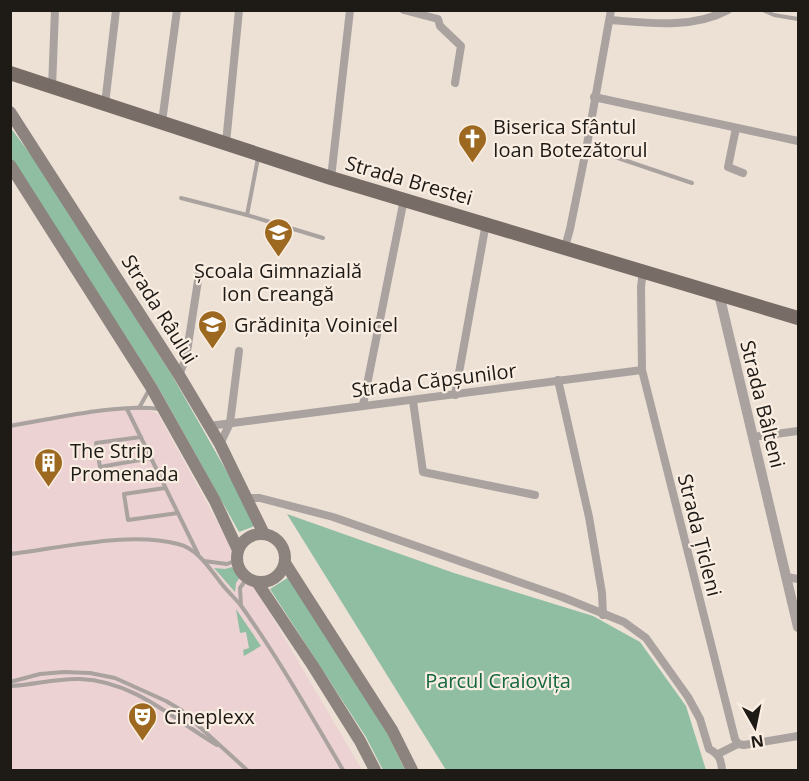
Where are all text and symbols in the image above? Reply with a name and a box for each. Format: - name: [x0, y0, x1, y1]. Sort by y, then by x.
- place label: Biserica Sfântul Ioan Botezătorul: [493, 113, 648, 163]
- church icon: Biserica Sfântul Ioan Botezătorul: [456, 122, 488, 164]
- street label: Strada Brestei: [342, 149, 476, 211]
- school or university icon: Școala Gimnazială Ion Creangă: [262, 216, 294, 258]
- street label: Strada Râului: [116, 249, 204, 369]
- place label: Școala Gimnazială Ion Creangă: [194, 257, 362, 307]
- school or university icon: Grădinița Voinicel: [197, 308, 229, 350]
- place label: Grădinița Voinicel: [234, 311, 398, 338]
- street label: Strada Bâlteni: [734, 337, 792, 471]
- street label: Strada Căpșunilor: [350, 356, 518, 404]
- place label: The Strip Promenada: [70, 437, 179, 487]
- building icon: The Strip Promenada: [33, 446, 65, 488]
- street label: Strada Țicleni: [672, 471, 728, 599]
- park label: Parcul Craiovița: [425, 667, 571, 694]
- north arrow: [725, 697, 785, 757]
- theatre icon: Cineplexx: [127, 700, 159, 742]
- place label: Cineplexx: [164, 703, 255, 730]
- text: N: [749, 730, 765, 754]

